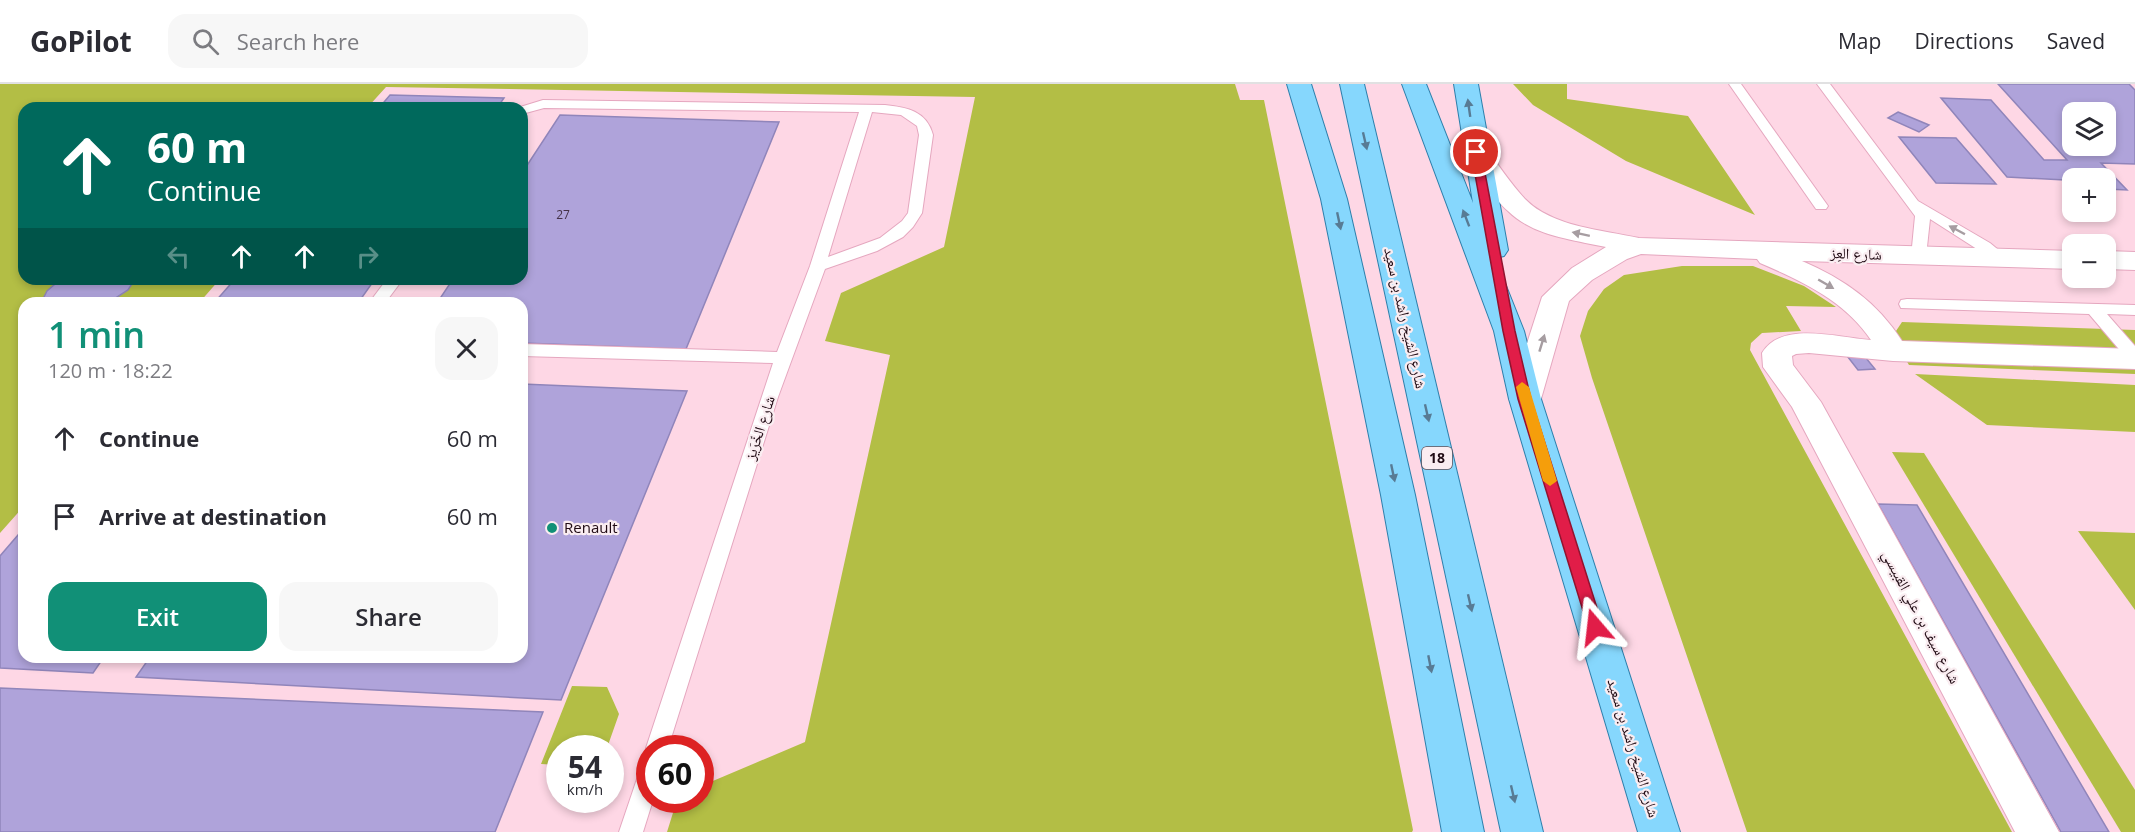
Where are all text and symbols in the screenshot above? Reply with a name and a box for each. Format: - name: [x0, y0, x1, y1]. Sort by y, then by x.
- search box: [168, 14, 588, 68]
- text: GoPilot: [30, 22, 132, 60]
- icon: search: [189, 25, 222, 58]
- text: Search here: [237, 26, 359, 56]
- text: Map: [1838, 27, 1881, 55]
- text: Directions: [1914, 27, 2014, 55]
- text: Saved: [2047, 27, 2105, 55]
- one-way arrow: [1465, 98, 1474, 117]
- map controls: [2062, 102, 2116, 288]
- button: layers: [2062, 102, 2116, 156]
- text: 60 m: [147, 118, 247, 175]
- icon: ahead: [48, 126, 126, 204]
- pin: [1450, 126, 1501, 177]
- one-way arrow: [1361, 132, 1371, 150]
- icon: arrive: [1459, 135, 1492, 168]
- button: +: [2062, 168, 2116, 222]
- text: Continue: [147, 172, 262, 209]
- house number: 27: [556, 206, 570, 223]
- one-way arrow: [1460, 208, 1470, 226]
- one-way arrow: [1335, 212, 1344, 231]
- one-way arrow: [1948, 225, 1965, 235]
- one-way arrow: [1572, 229, 1591, 238]
- button: −: [2062, 234, 2116, 288]
- icon: left: [162, 240, 195, 273]
- icon: ahead: [225, 240, 258, 273]
- icon: ahead: [288, 240, 321, 273]
- icon: right: [351, 240, 384, 273]
- street label: شارع العِز: [1829, 242, 1882, 265]
- street label: شارع الشيخ راشد بن سعيد: [1379, 245, 1432, 391]
- one-way arrow: [1818, 279, 1835, 289]
- text: 1 min: [48, 310, 145, 359]
- button: close: [435, 317, 498, 380]
- one-way arrow: [1538, 334, 1547, 352]
- text: 120 m · 18:22: [48, 357, 173, 384]
- street label: شارع الخّرَيز: [739, 393, 780, 464]
- one-way arrow: [1423, 404, 1432, 423]
- icon: ahead: [48, 422, 81, 455]
- text: Continue: [99, 423, 199, 453]
- text: 60 m: [447, 423, 498, 453]
- road number: 18: [1422, 447, 1452, 469]
- one-way arrow: [1389, 464, 1398, 483]
- icon: arrive: [48, 500, 81, 533]
- text: Arrive at destination: [99, 501, 327, 531]
- text: 60 m: [447, 501, 498, 531]
- place label: Renault: [564, 517, 618, 537]
- marker: Renault: [545, 521, 559, 535]
- street label: شارع سيف بن علي القبيسي: [1876, 546, 1966, 688]
- button: Exit: [48, 582, 267, 651]
- button: Share: [279, 582, 498, 651]
- one-way arrow: [1466, 594, 1475, 613]
- position arrow: [1563, 595, 1627, 659]
- one-way arrow: [1426, 655, 1435, 674]
- street label: شارع الشيخ راشد بن سعيد: [1602, 676, 1665, 820]
- speed limit sign: 60: [636, 735, 714, 813]
- text: 54: [568, 746, 602, 787]
- text: km/h: [567, 779, 603, 799]
- one-way arrow: [1509, 784, 1518, 803]

